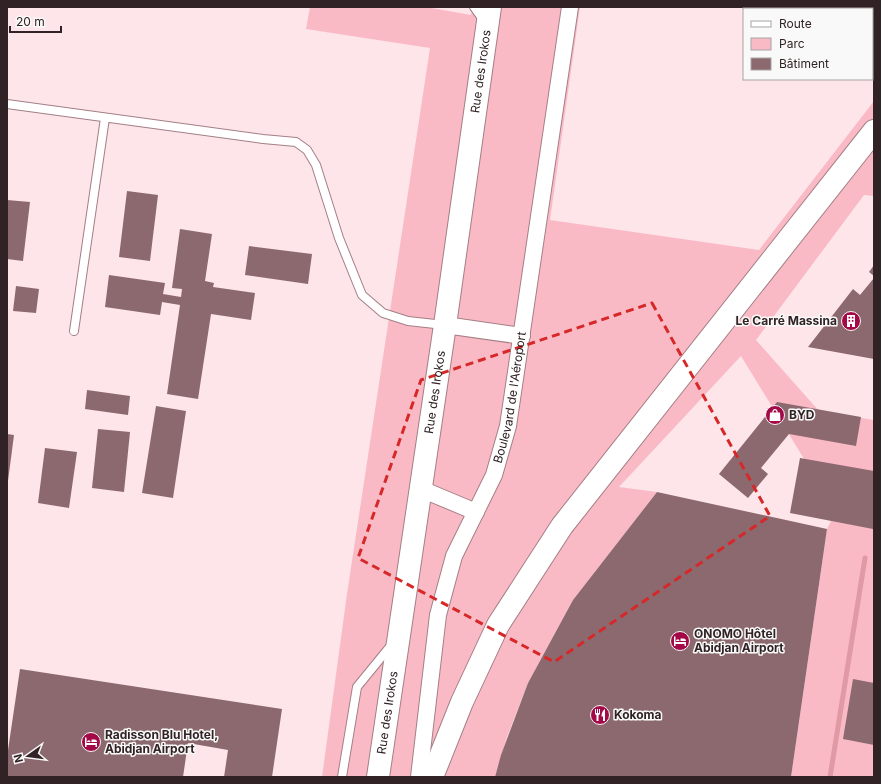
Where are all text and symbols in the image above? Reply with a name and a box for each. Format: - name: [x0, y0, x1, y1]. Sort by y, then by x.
- scale bar: [10, 8, 61, 34]
- legend: [743, 8, 873, 80]
- text: 20 m: [16, 14, 45, 29]
- text: Route: [779, 16, 812, 31]
- street label: Rue des Irokos: [467, 29, 494, 114]
- text: Parc: [779, 36, 805, 51]
- text: Bâtiment: [779, 56, 829, 71]
- building icon: Le Carré Massina: [840, 310, 862, 332]
- place label: Le Carré Massina: [736, 313, 837, 328]
- street label: Boulevard de l'Aéroport: [490, 330, 529, 465]
- street label: Rue des Irokos: [421, 350, 448, 435]
- shop icon: BYD: [764, 404, 786, 426]
- place label: BYD: [789, 407, 815, 422]
- place label: ONOMO Hôtel Abidjan Airport: [694, 626, 784, 655]
- hotel icon: ONOMO Hôtel Abidjan Airport: [669, 630, 691, 652]
- street label: Rue des Irokos: [373, 670, 401, 755]
- restaurant icon: Kokoma: [589, 704, 611, 726]
- place label: Kokoma: [614, 707, 662, 722]
- place label: Radisson Blu Hotel, Abidjan Airport: [105, 727, 218, 756]
- hotel icon: Radisson Blu Hotel, Abidjan Airport: [80, 731, 102, 753]
- north arrow: [8, 736, 48, 776]
- text: N: [10, 753, 26, 764]

